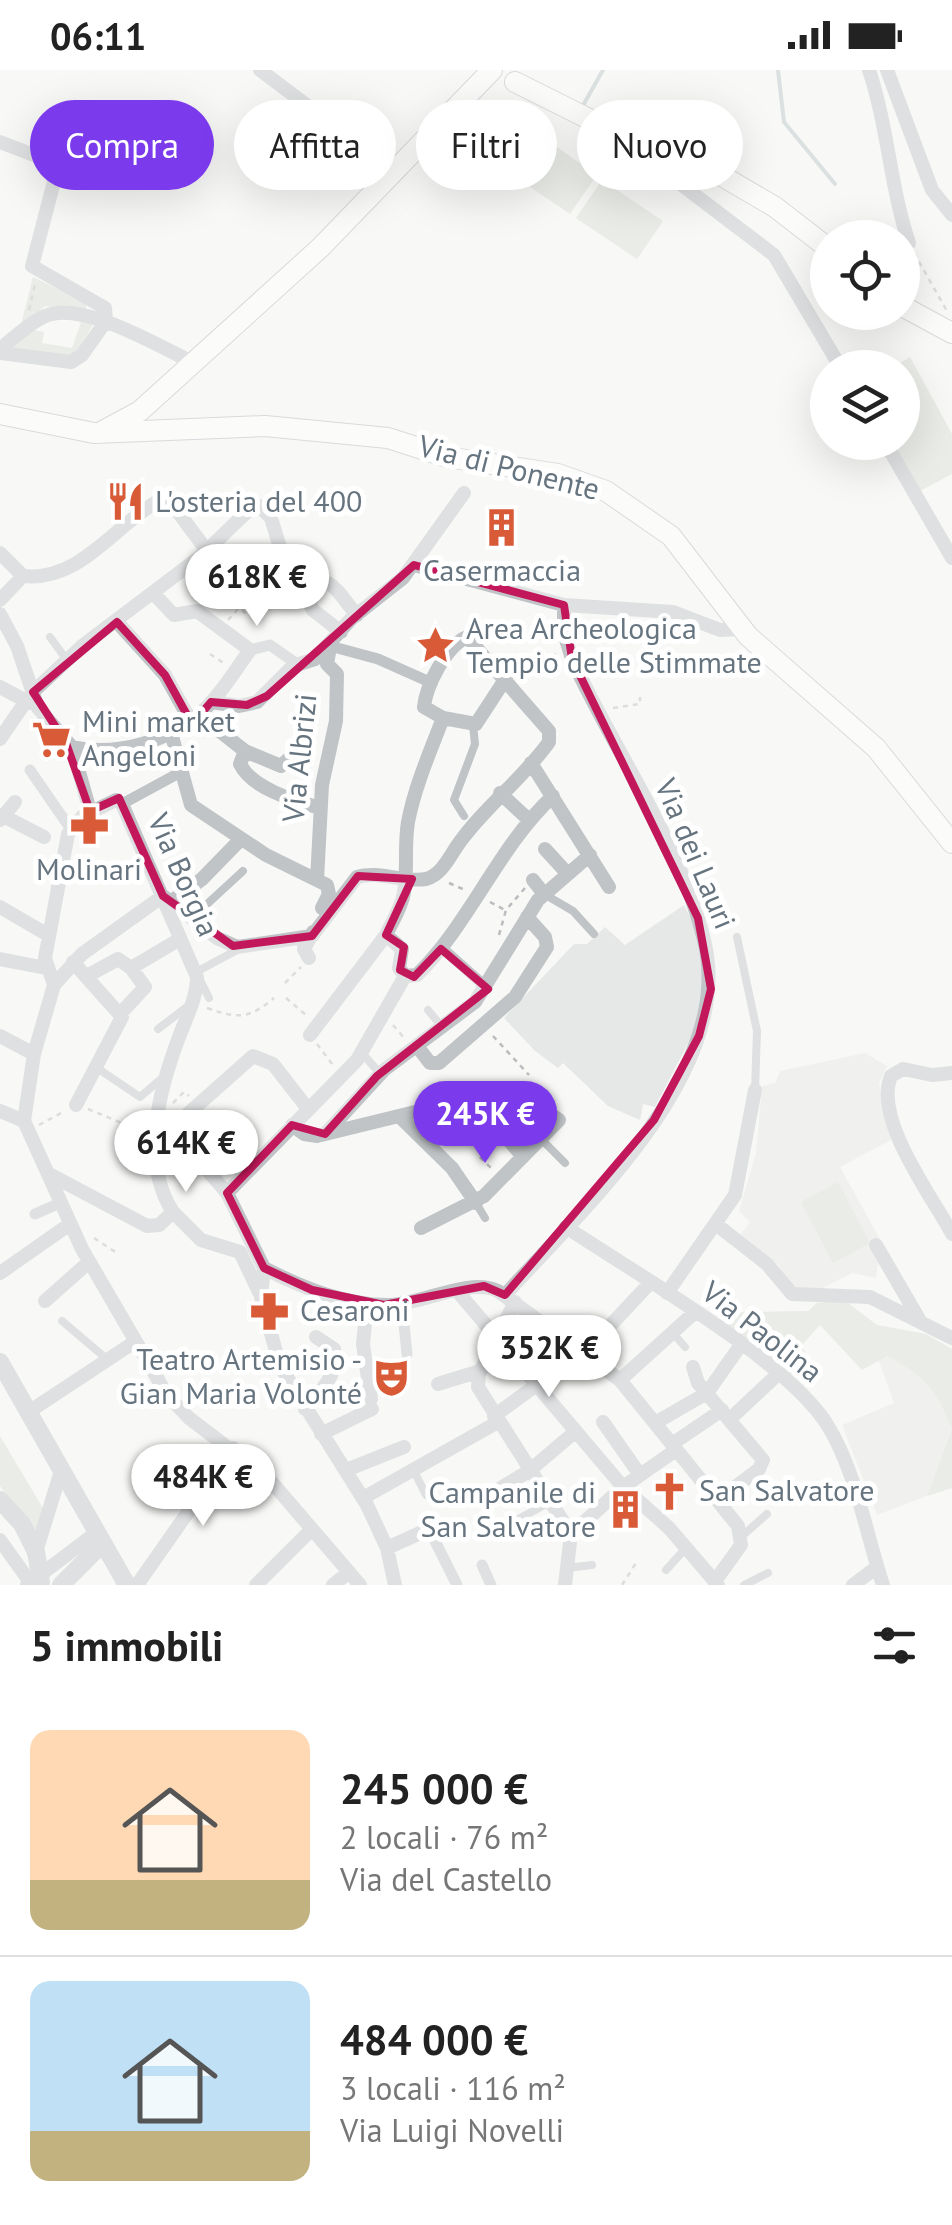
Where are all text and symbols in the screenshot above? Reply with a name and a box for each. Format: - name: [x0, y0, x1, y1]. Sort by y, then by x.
- text: 06:11: [50, 11, 146, 60]
- chip: Compra: [30, 100, 214, 190]
- chip: Affitta: [234, 100, 396, 190]
- chip: Filtri: [416, 100, 557, 190]
- chip: Nuovo: [577, 100, 743, 190]
- map controls: [810, 220, 920, 460]
- button: locate: [810, 220, 920, 330]
- button: layers: [810, 350, 920, 460]
- street label: Via di Ponente: [414, 425, 604, 508]
- restaurant icon: L'osteria del 400: [104, 481, 146, 523]
- place label: L'osteria del 400: [155, 481, 362, 520]
- building icon: Casermaccia: [481, 506, 523, 548]
- pin: 618K €: [176, 544, 338, 629]
- place label: Casermaccia: [423, 550, 581, 589]
- text: 618K €: [207, 555, 307, 597]
- place label: Area Archeologica Tempio delle Stimmate: [466, 608, 762, 681]
- place icon: Area Archeologica Tempio delle Stimmate: [415, 625, 457, 667]
- street label: Via Albrizi: [272, 692, 325, 825]
- place label: Mini market Angeloni: [82, 701, 235, 774]
- supermarket icon: Mini market Angeloni: [31, 718, 73, 760]
- street label: Via dei Lauri: [647, 771, 746, 934]
- pharmacy icon: Molinari: [68, 805, 110, 847]
- street label: Via Borgia: [140, 806, 229, 942]
- place label: Molinari: [36, 849, 142, 888]
- pin: 245K €: [404, 1081, 566, 1166]
- text: 245K €: [435, 1092, 535, 1134]
- pin: 614K €: [105, 1110, 267, 1195]
- text: 614K €: [136, 1121, 236, 1163]
- street label: Via Paolina: [694, 1271, 831, 1390]
- pharmacy icon: Cesaroni: [249, 1290, 291, 1332]
- place label: Cesaroni: [300, 1290, 410, 1329]
- pin: 352K €: [468, 1315, 630, 1400]
- text: 352K €: [499, 1326, 599, 1368]
- place label: Teatro Artemisio - Gian Maria Volonté: [120, 1339, 362, 1412]
- theatre icon: Teatro Artemisio - Gian Maria Volonté: [371, 1356, 413, 1398]
- pin: 484K €: [122, 1444, 284, 1529]
- text: 484K €: [153, 1455, 253, 1497]
- church icon: San Salvatore: [648, 1470, 690, 1512]
- place label: San Salvatore: [699, 1470, 875, 1509]
- place label: Campanile di San Salvatore: [421, 1472, 596, 1545]
- building icon: Campanile di San Salvatore: [605, 1489, 647, 1531]
- text: 5 immobili: [30, 1618, 223, 1673]
- icon: filters: [867, 1618, 922, 1673]
- text: 245 000 €: [340, 1761, 528, 1816]
- icon: home: [110, 1770, 230, 1890]
- text: 2 locali · 76 m²: [340, 1816, 548, 1858]
- text: Via del Castello: [340, 1858, 552, 1900]
- text: 484 000 €: [340, 2012, 528, 2067]
- icon: home: [110, 2021, 230, 2141]
- text: 3 locali · 116 m²: [340, 2067, 566, 2109]
- text: Via Luigi Novelli: [340, 2109, 564, 2151]

